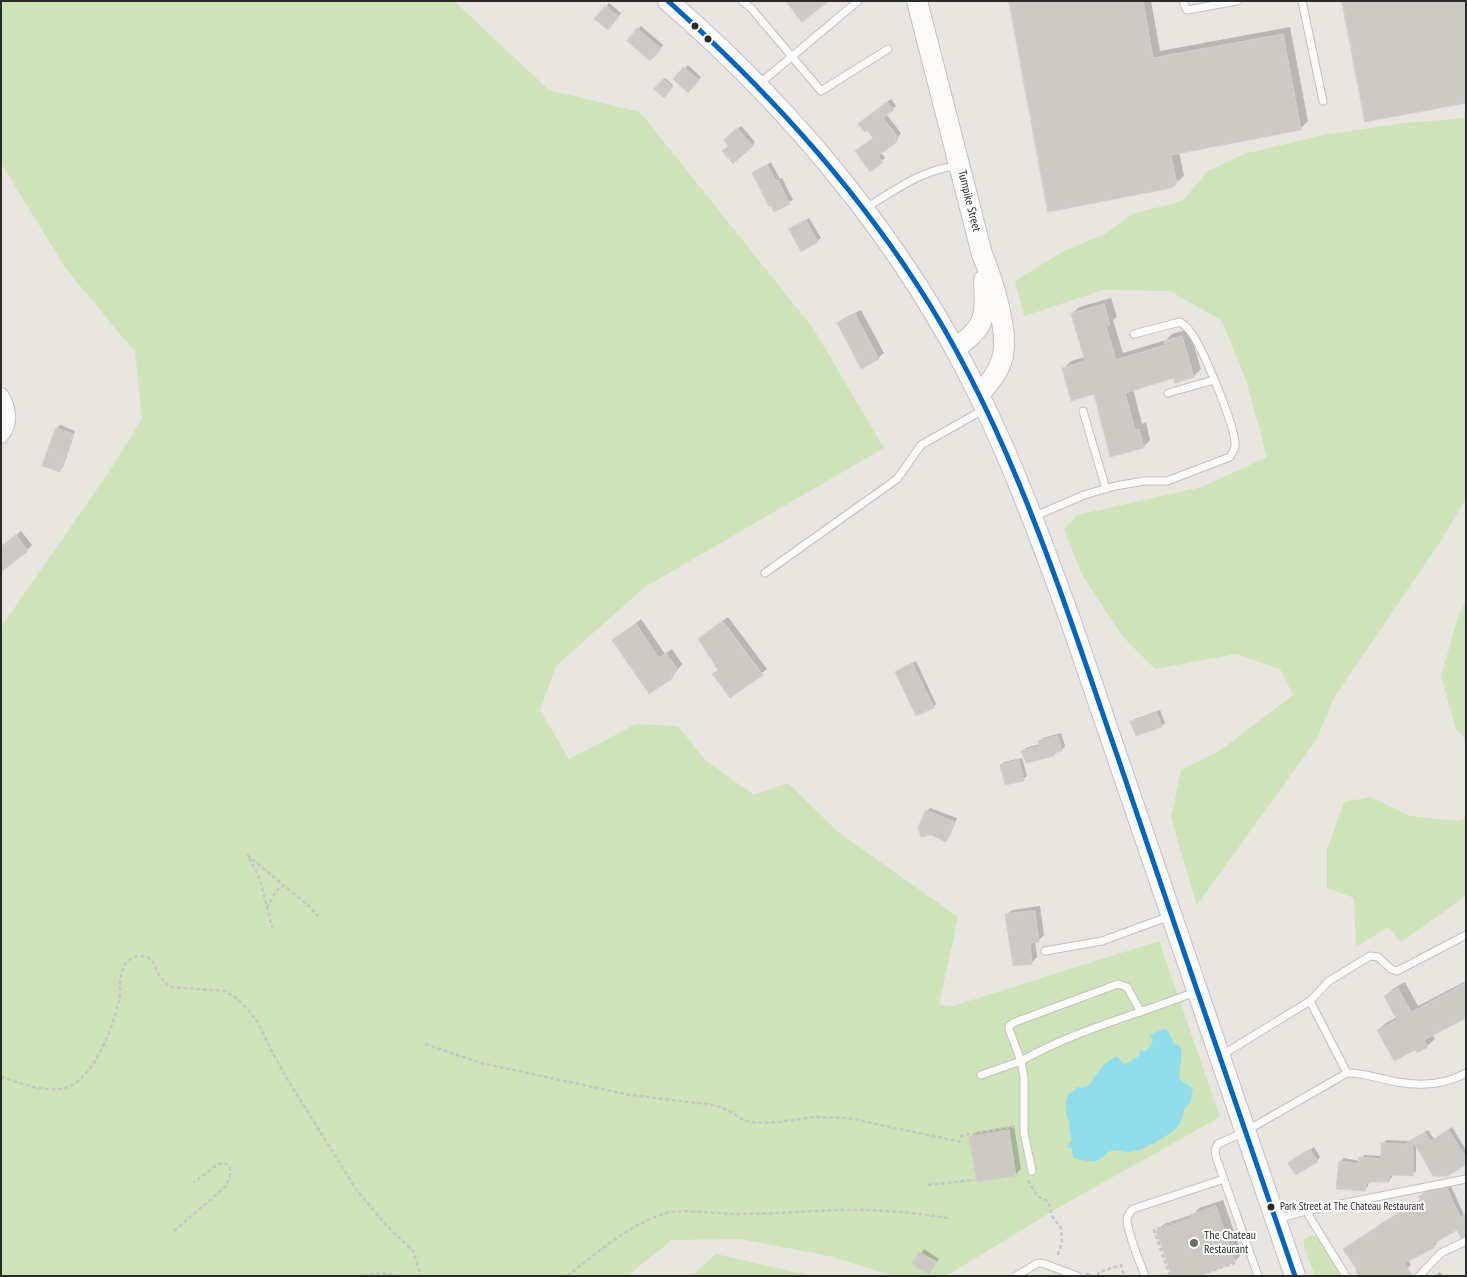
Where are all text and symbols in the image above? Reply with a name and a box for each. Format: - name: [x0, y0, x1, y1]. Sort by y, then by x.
- unlabelled marker: [690, 21, 700, 31]
- unlabelled marker: [703, 34, 713, 44]
- street label: Turnpike Street: [954, 169, 984, 233]
- place label: Park Street at The Chateau Restaurant: [1280, 1200, 1424, 1214]
- marker: Park Street at The Chateau Restaurant: [1266, 1202, 1276, 1212]
- place label: The Chateau Restaurant: [1204, 1229, 1256, 1257]
- marker: The Chateau Restaurant: [1188, 1237, 1200, 1249]

